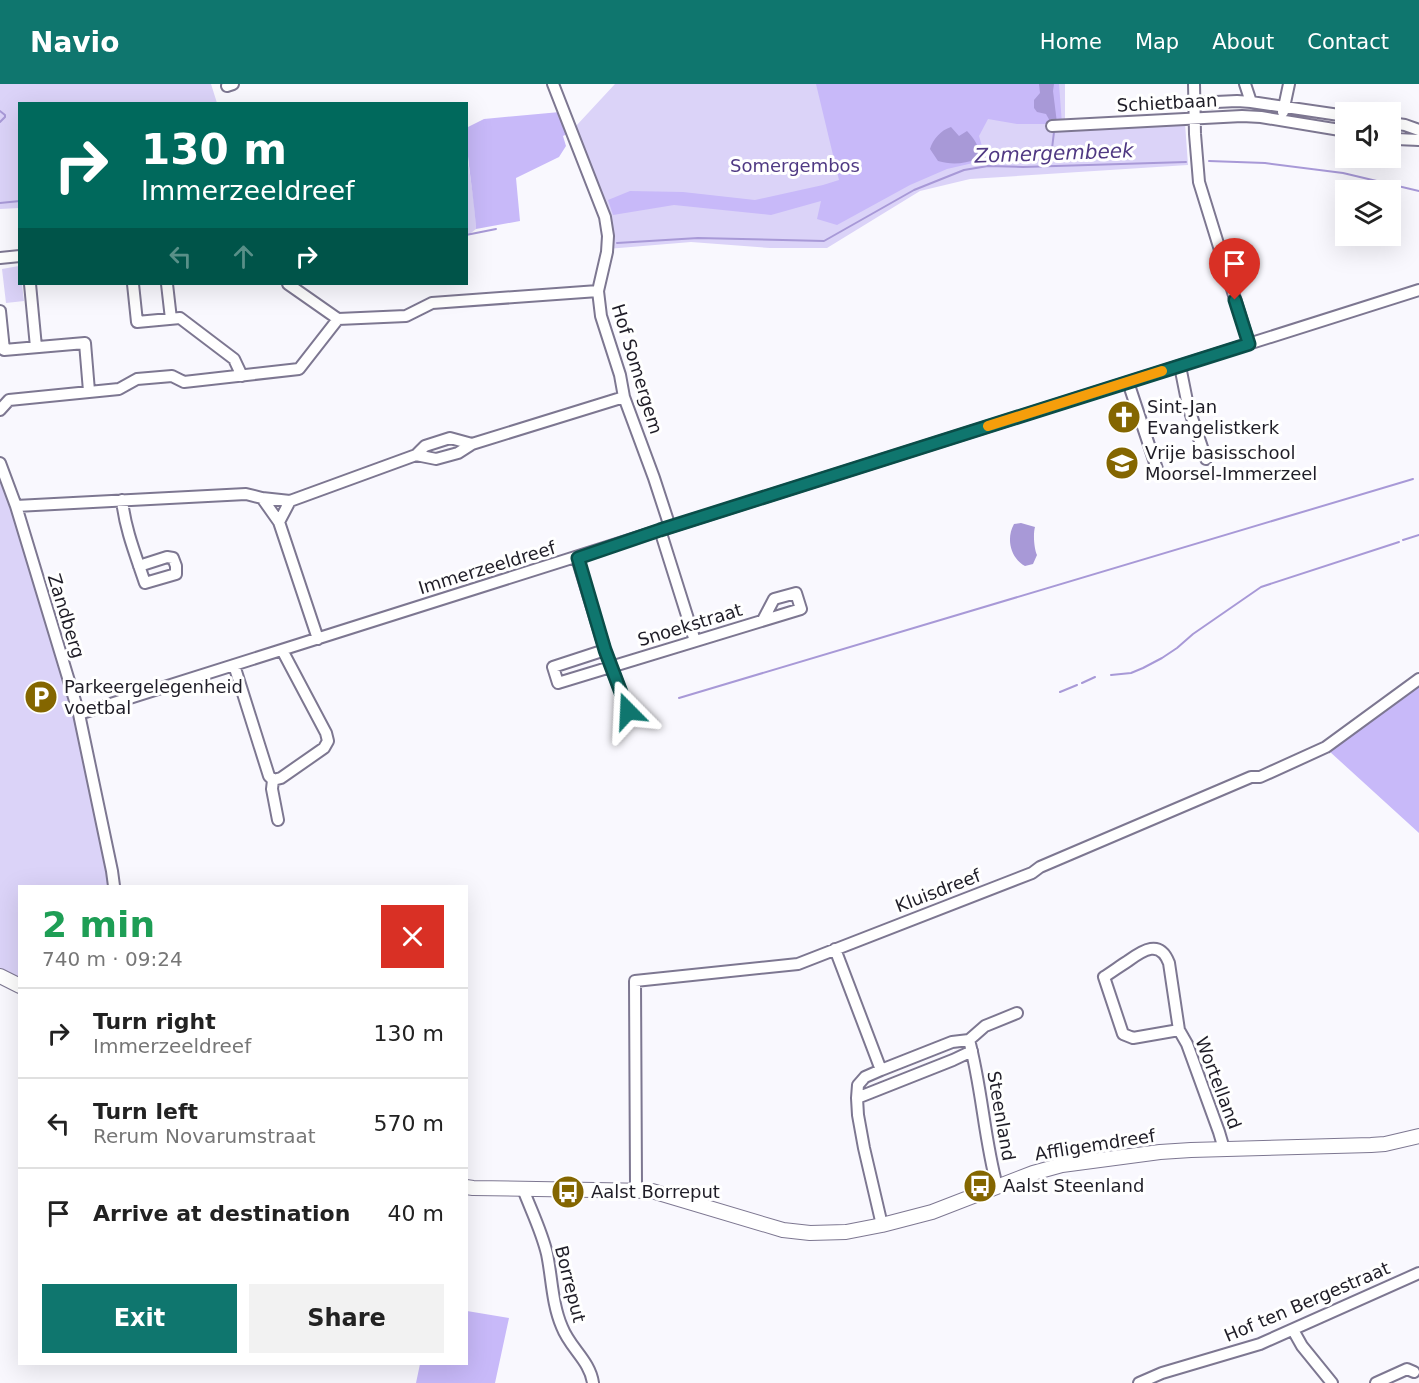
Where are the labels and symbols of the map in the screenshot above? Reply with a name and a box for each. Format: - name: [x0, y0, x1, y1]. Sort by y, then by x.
- street label: Schietbaan: [1116, 89, 1218, 116]
- water label: Zomergembeek: [973, 138, 1135, 168]
- park label: Somergembos: [730, 155, 860, 176]
- pin: [1209, 238, 1260, 300]
- street label: Hof Somergem: [608, 301, 667, 436]
- place label: Sint-Jan Evangelistkerk: [1147, 396, 1280, 438]
- church icon: Sint-Jan Evangelistkerk: [1106, 399, 1142, 435]
- place label: Vrije basisschool Moorsel-Immerzeel: [1145, 442, 1317, 484]
- school or university icon: Vrije basisschool Moorsel-Immerzeel: [1104, 445, 1140, 481]
- street label: Immerzeeldreef: [416, 536, 559, 598]
- street label: Zandberg: [44, 571, 89, 661]
- street label: Snoekstraat: [635, 599, 745, 650]
- place label: Parkeergelegenheid voetbal: [64, 676, 243, 718]
- parking icon: Parkeergelegenheid voetbal: [23, 679, 59, 715]
- position arrow: [596, 679, 660, 743]
- street label: Kluisdreef: [892, 864, 984, 916]
- street label: Wortelland: [1191, 1034, 1246, 1132]
- street label: Steenland: [983, 1069, 1020, 1162]
- street label: Affligemdreef: [1033, 1125, 1157, 1164]
- bus stop icon: Aalst Steenland: [962, 1168, 998, 1204]
- bus stop icon: Aalst Borreput: [550, 1174, 586, 1210]
- place label: Aalst Steenland: [1003, 1175, 1144, 1196]
- place label: Aalst Borreput: [591, 1181, 720, 1202]
- street label: Borreput: [551, 1243, 590, 1324]
- street label: Hof ten Bergestraat: [1221, 1257, 1393, 1346]

